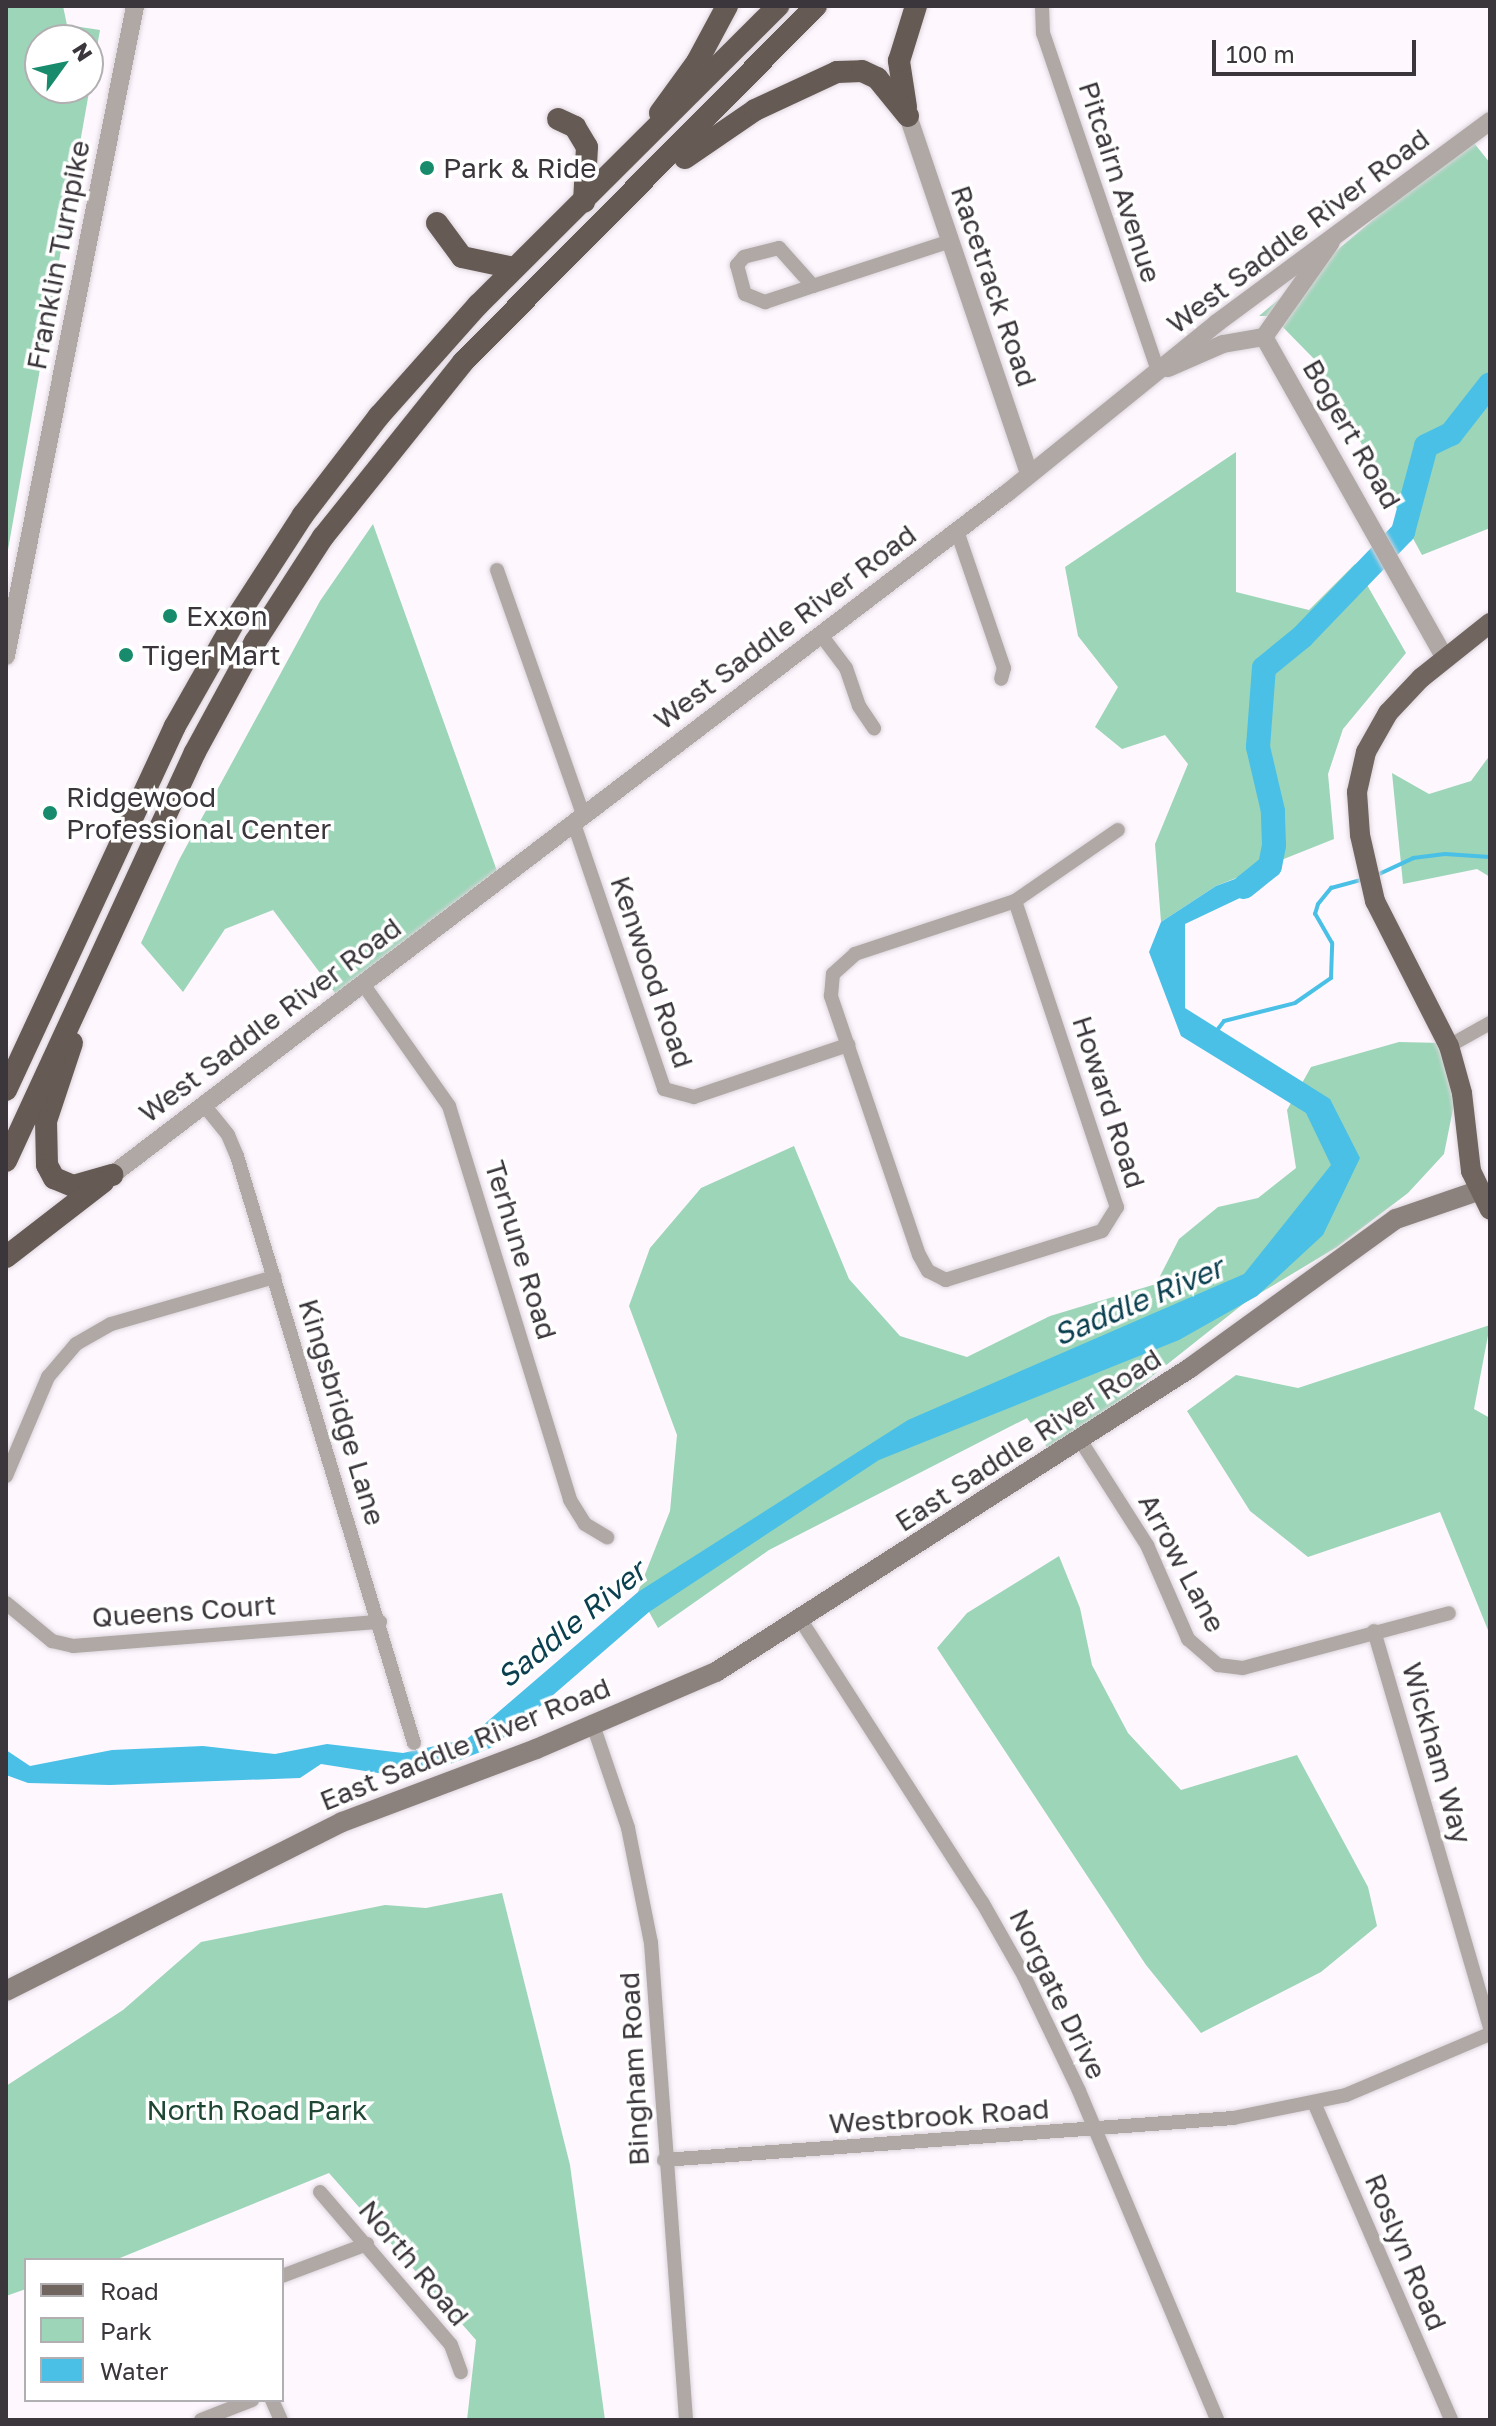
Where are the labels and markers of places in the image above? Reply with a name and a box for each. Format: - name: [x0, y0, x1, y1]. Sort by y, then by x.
- place label: Park & Ride: [443, 151, 596, 185]
- marker: Park & Ride: [418, 159, 436, 177]
- place label: Exxon: [186, 599, 268, 633]
- marker: Exxon: [161, 607, 179, 625]
- place label: Tiger Mart: [142, 638, 281, 672]
- marker: Tiger Mart: [117, 646, 135, 664]
- place label: Ridgewood Professional Center: [66, 780, 331, 846]
- marker: Ridgewood Professional Center: [41, 804, 59, 822]

